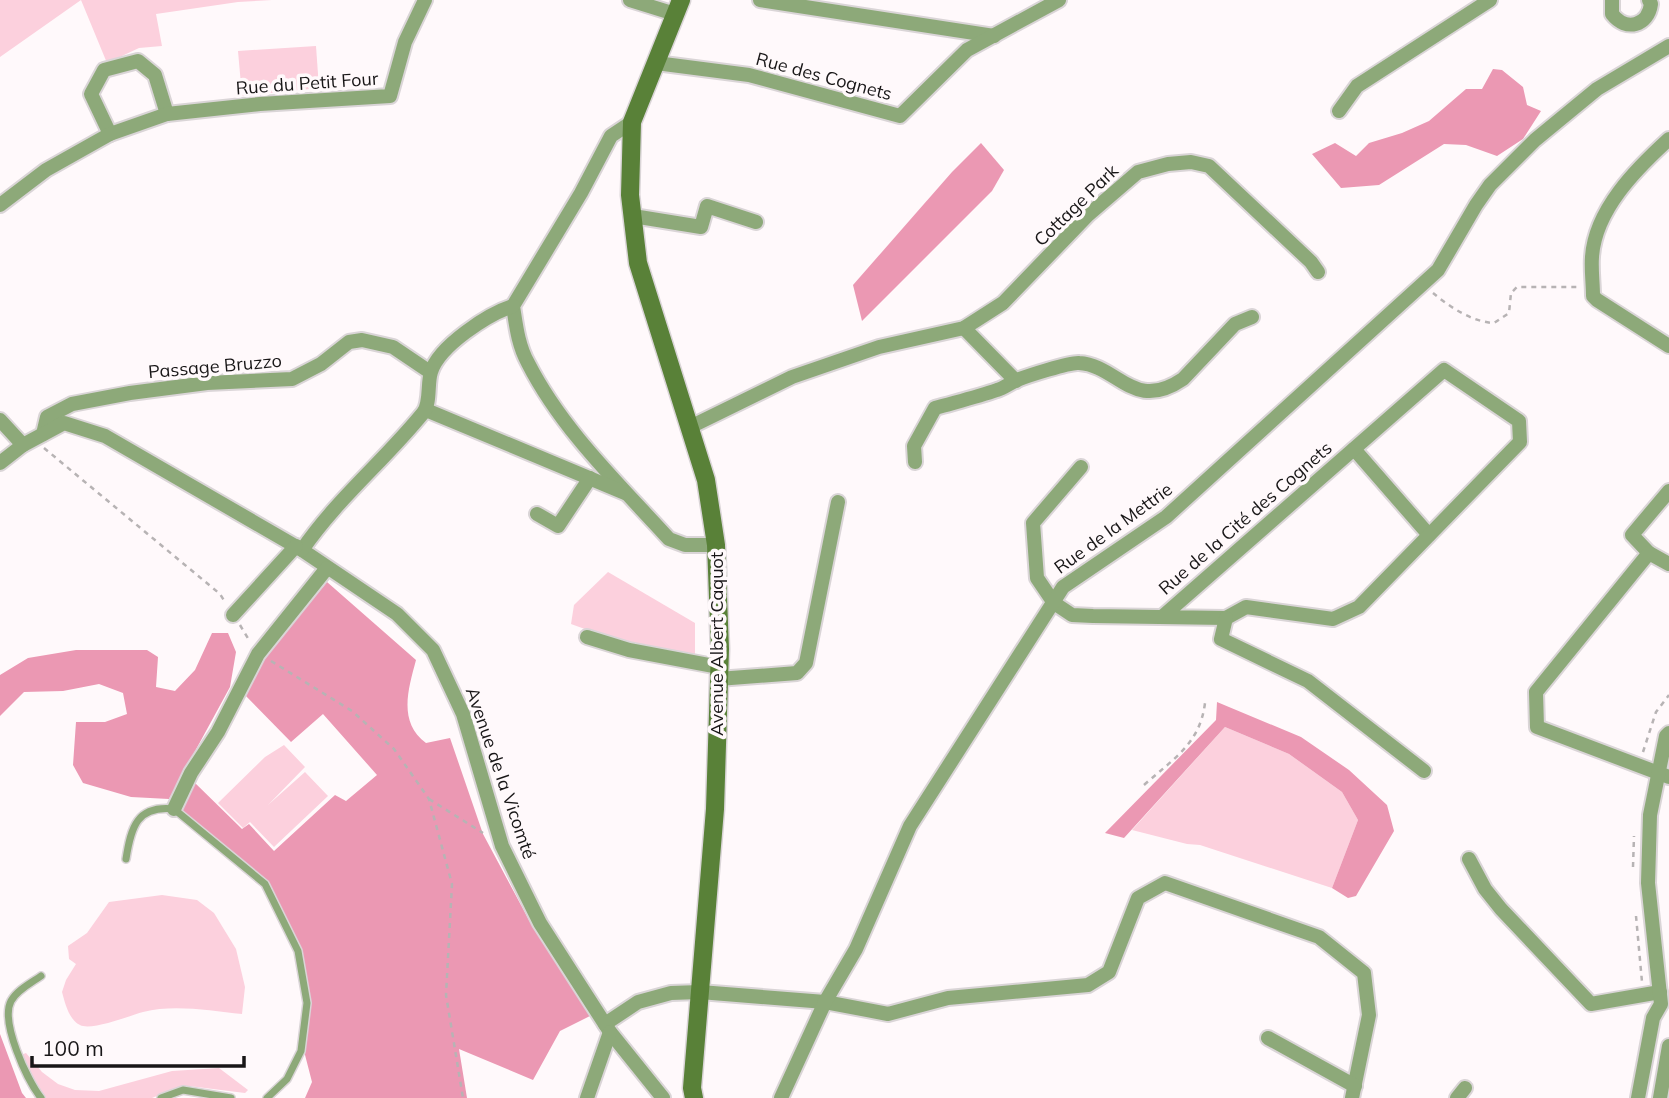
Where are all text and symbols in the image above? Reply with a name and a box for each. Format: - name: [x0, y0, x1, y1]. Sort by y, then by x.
- street label: Rue des Cognets: [753, 47, 895, 105]
- street label: Rue du Petit Four: [235, 67, 380, 99]
- street label: Cottage Park: [1029, 159, 1123, 251]
- street label: Passage Bruzzo: [147, 349, 283, 383]
- street label: Rue de la Cité des Cognets: [1154, 436, 1336, 600]
- street label: Rue de la Mettrie: [1049, 477, 1177, 579]
- street label: Avenue Albert Caquot: [705, 552, 728, 736]
- street label: Avenue de la Vicomté: [461, 684, 541, 862]
- scale bar: [32, 1024, 243, 1068]
- text: 100 m: [42, 1035, 104, 1061]

